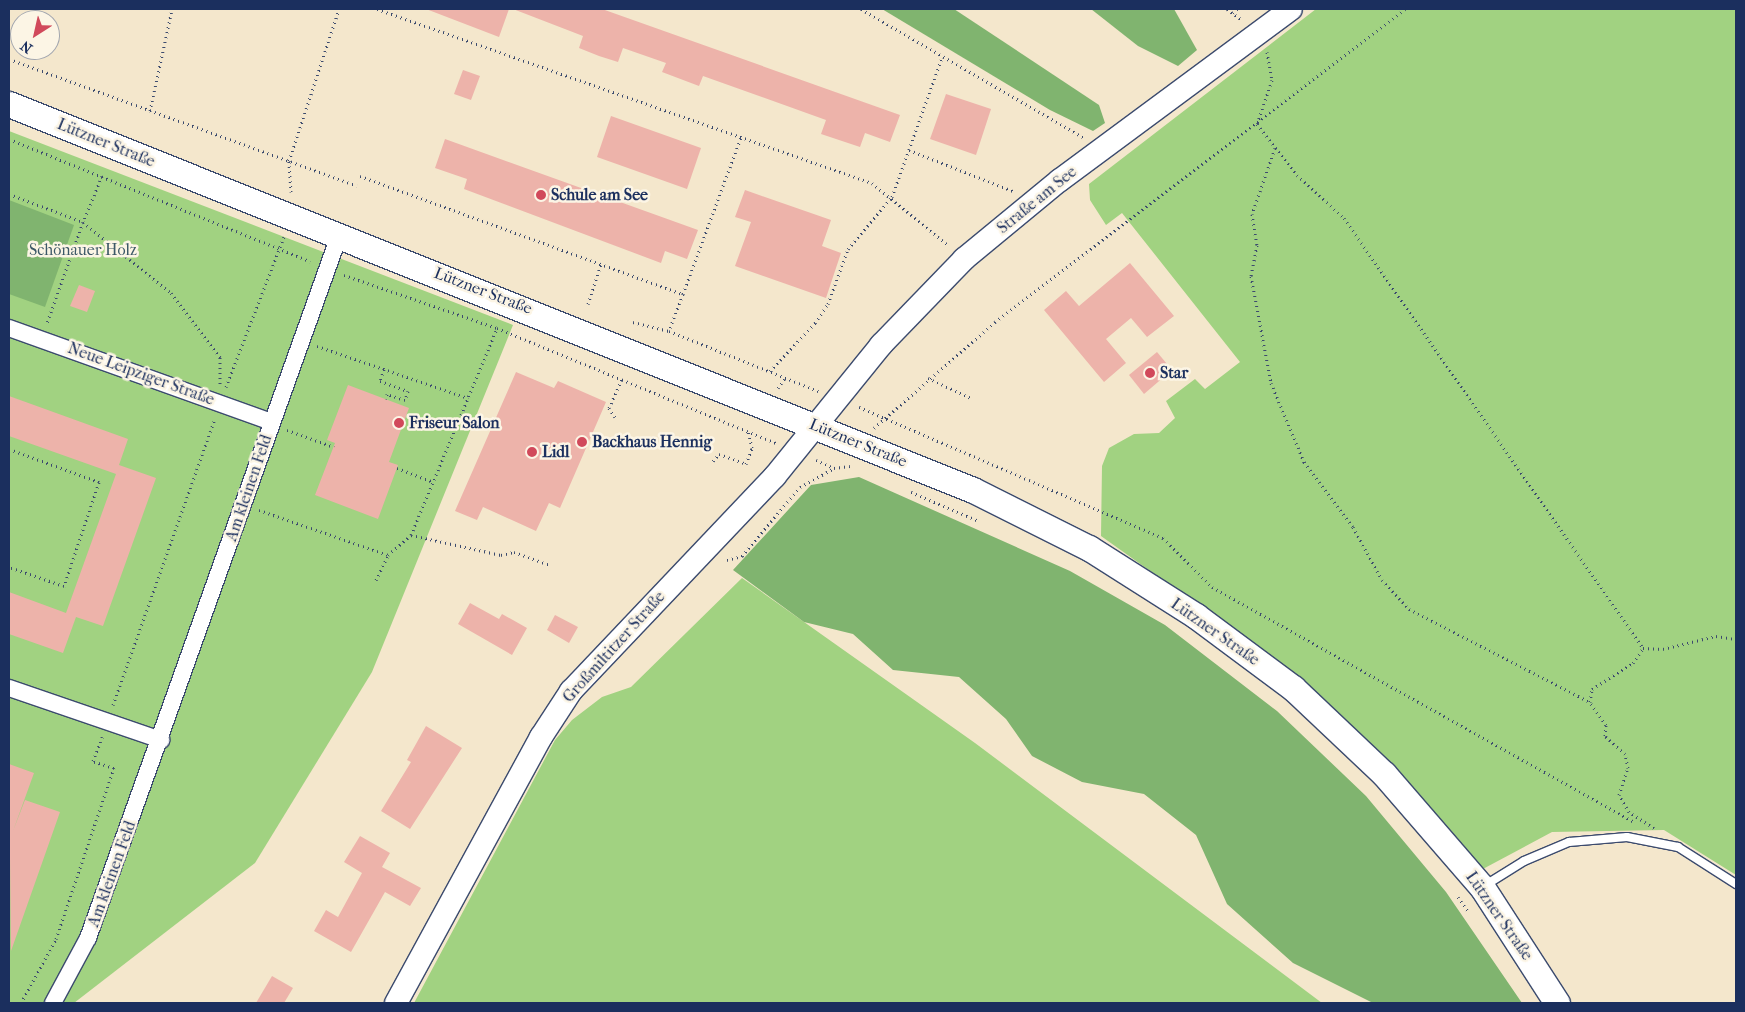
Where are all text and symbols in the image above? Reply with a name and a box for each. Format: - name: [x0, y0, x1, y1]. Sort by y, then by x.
- north arrow: [10, 10, 60, 60]
- text: N: [17, 37, 36, 57]
- street label: Lützner Straße: [54, 115, 158, 171]
- street label: Straße am See: [993, 162, 1081, 238]
- place label: Schule am See: [551, 185, 648, 205]
- marker: Schule am See: [535, 189, 547, 201]
- park label: Schönauer Holz: [29, 240, 137, 260]
- street label: Lützner Straße: [431, 263, 535, 319]
- street label: Neue Leipziger Straße: [65, 339, 217, 409]
- place label: Star: [1160, 363, 1188, 383]
- marker: Star: [1144, 367, 1156, 379]
- place label: Friseur Salon: [409, 413, 499, 433]
- street label: Lützner Straße: [806, 415, 910, 471]
- marker: Friseur Salon: [393, 417, 405, 429]
- street label: Am kleinen Feld: [222, 432, 276, 544]
- place label: Backhaus Hennig: [592, 432, 712, 452]
- marker: Backhaus Hennig: [576, 436, 588, 448]
- place label: Lidl: [542, 442, 569, 462]
- marker: Lidl: [526, 446, 538, 458]
- street label: Großmiltitzer Straße: [559, 587, 669, 707]
- street label: Lützner Straße: [1167, 594, 1263, 670]
- street label: Am kleinen Feld: [84, 818, 140, 930]
- street label: Lützner Straße: [1461, 868, 1537, 964]

